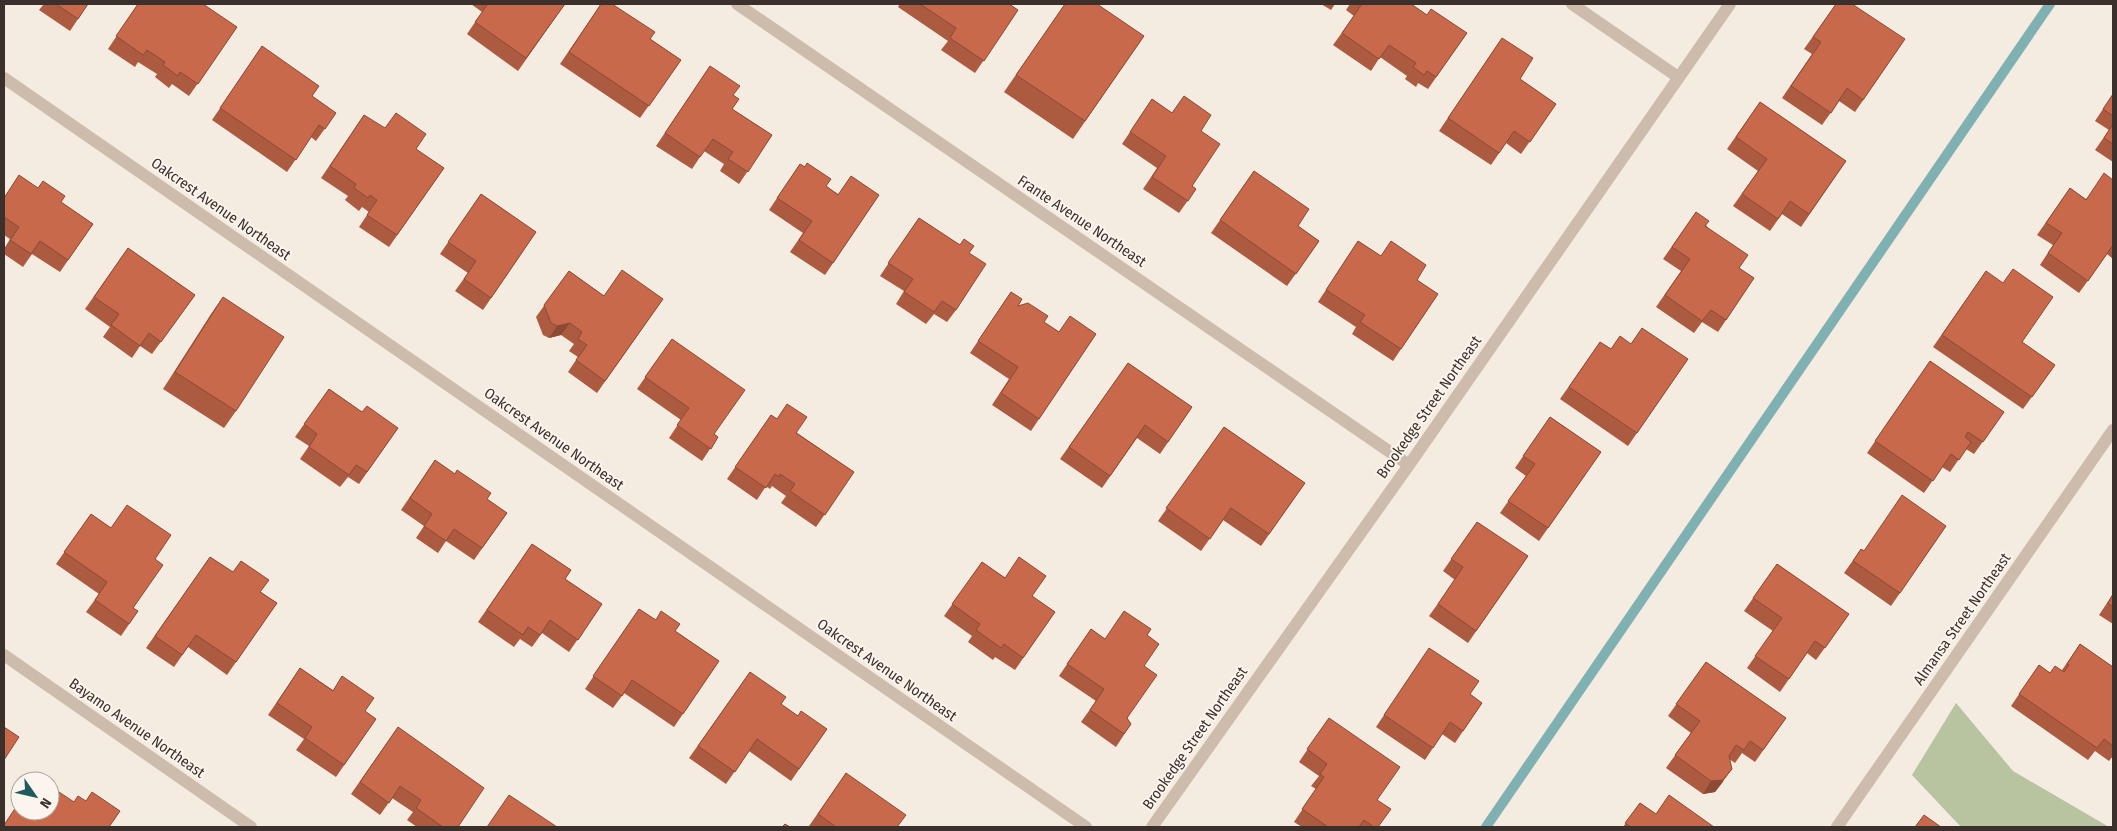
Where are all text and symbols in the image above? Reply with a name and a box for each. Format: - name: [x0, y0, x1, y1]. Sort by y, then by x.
- street label: Oakcrest Avenue Northeast: [148, 154, 294, 264]
- street label: Frante Avenue Northeast: [1014, 171, 1150, 271]
- street label: Brookedge Street Northeast: [1373, 332, 1485, 482]
- street label: Oakcrest Avenue Northeast: [481, 384, 627, 494]
- street label: Almansa Street Northeast: [1910, 549, 2014, 689]
- street label: Oakcrest Avenue Northeast: [814, 615, 960, 725]
- street label: Brookedge Street Northeast: [1139, 663, 1251, 813]
- street label: Bayamo Avenue Northeast: [66, 674, 208, 782]
- north arrow: [10, 771, 60, 821]
- text: N: [36, 795, 55, 811]

